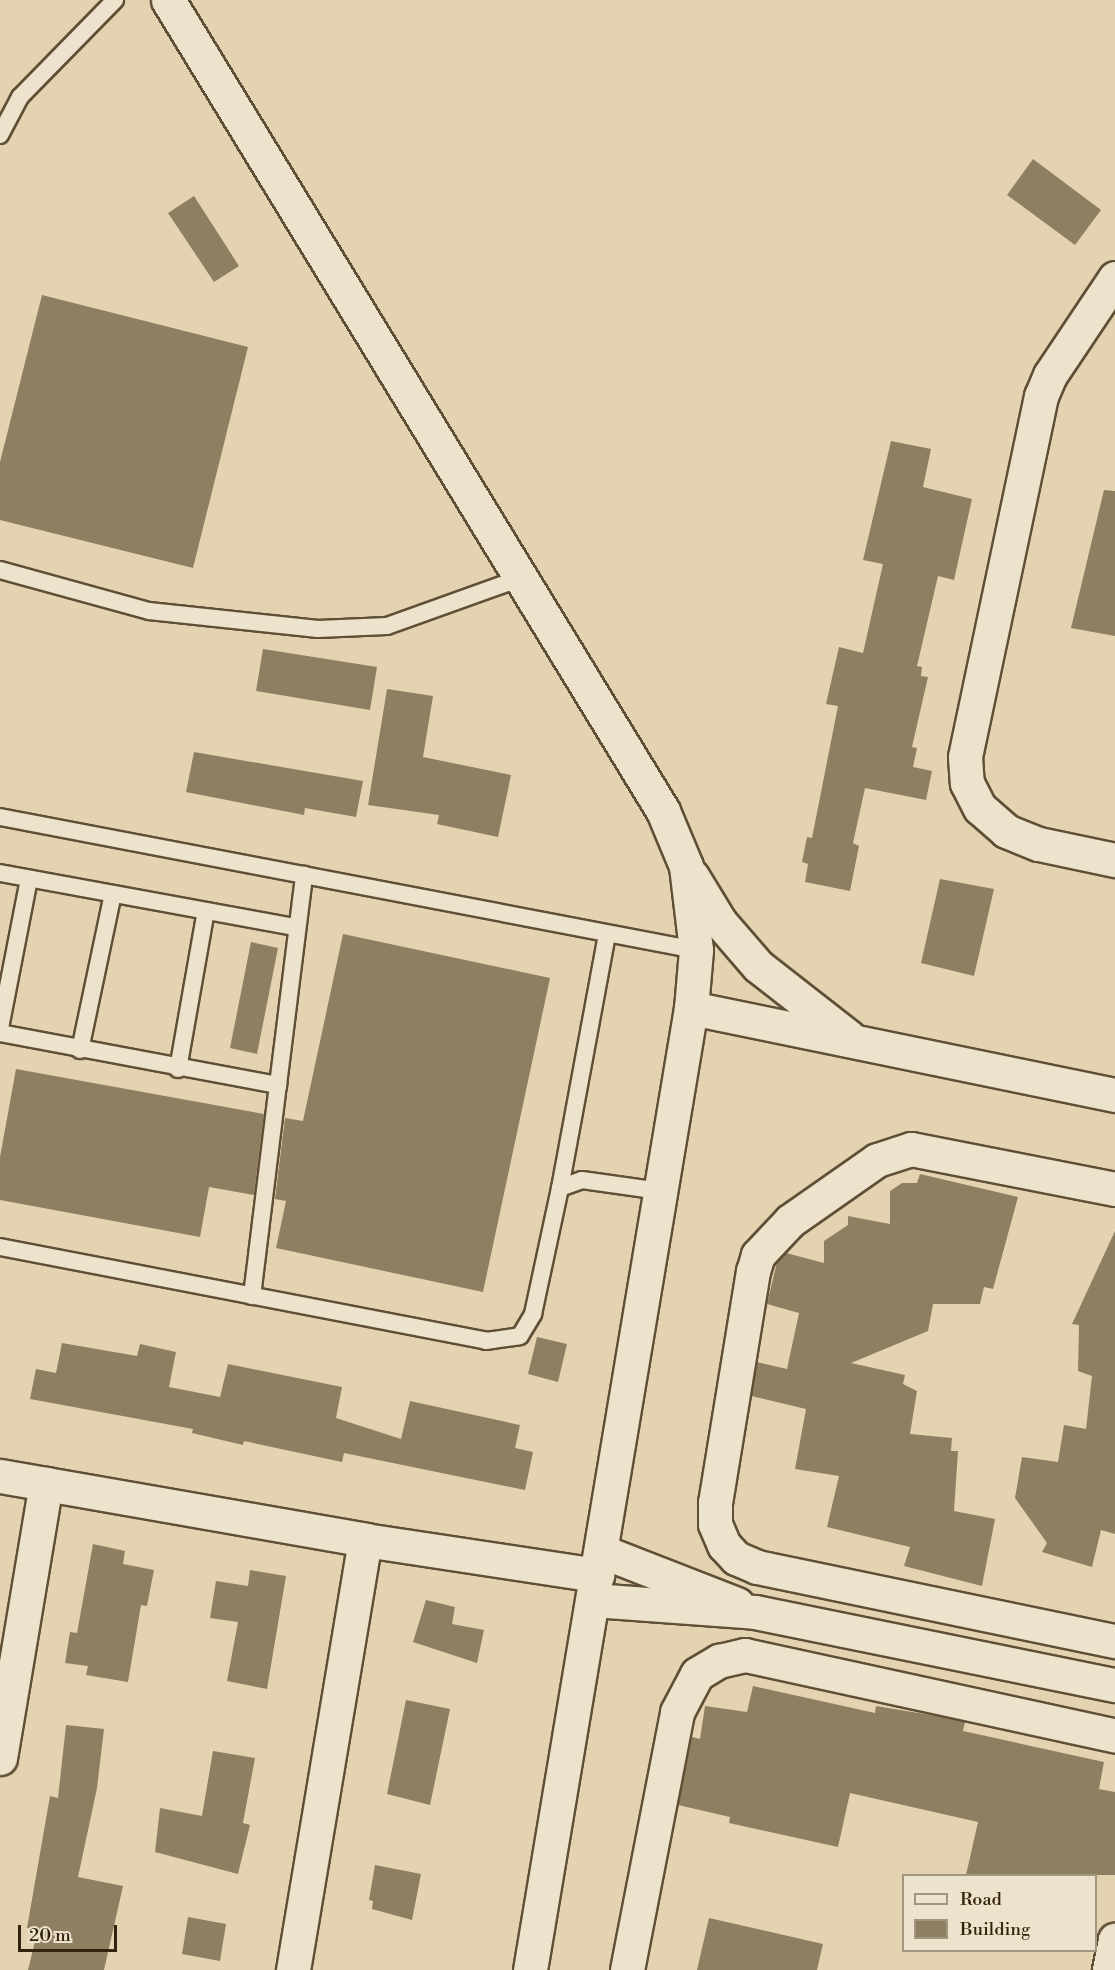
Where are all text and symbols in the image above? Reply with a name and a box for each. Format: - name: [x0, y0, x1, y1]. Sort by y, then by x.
- legend: [902, 1874, 1097, 1952]
- text: Road: [960, 1888, 1002, 1911]
- scale bar: [21, 1913, 120, 1951]
- text: Building: [960, 1918, 1030, 1941]
- text: 20 m: [29, 1924, 71, 1947]

